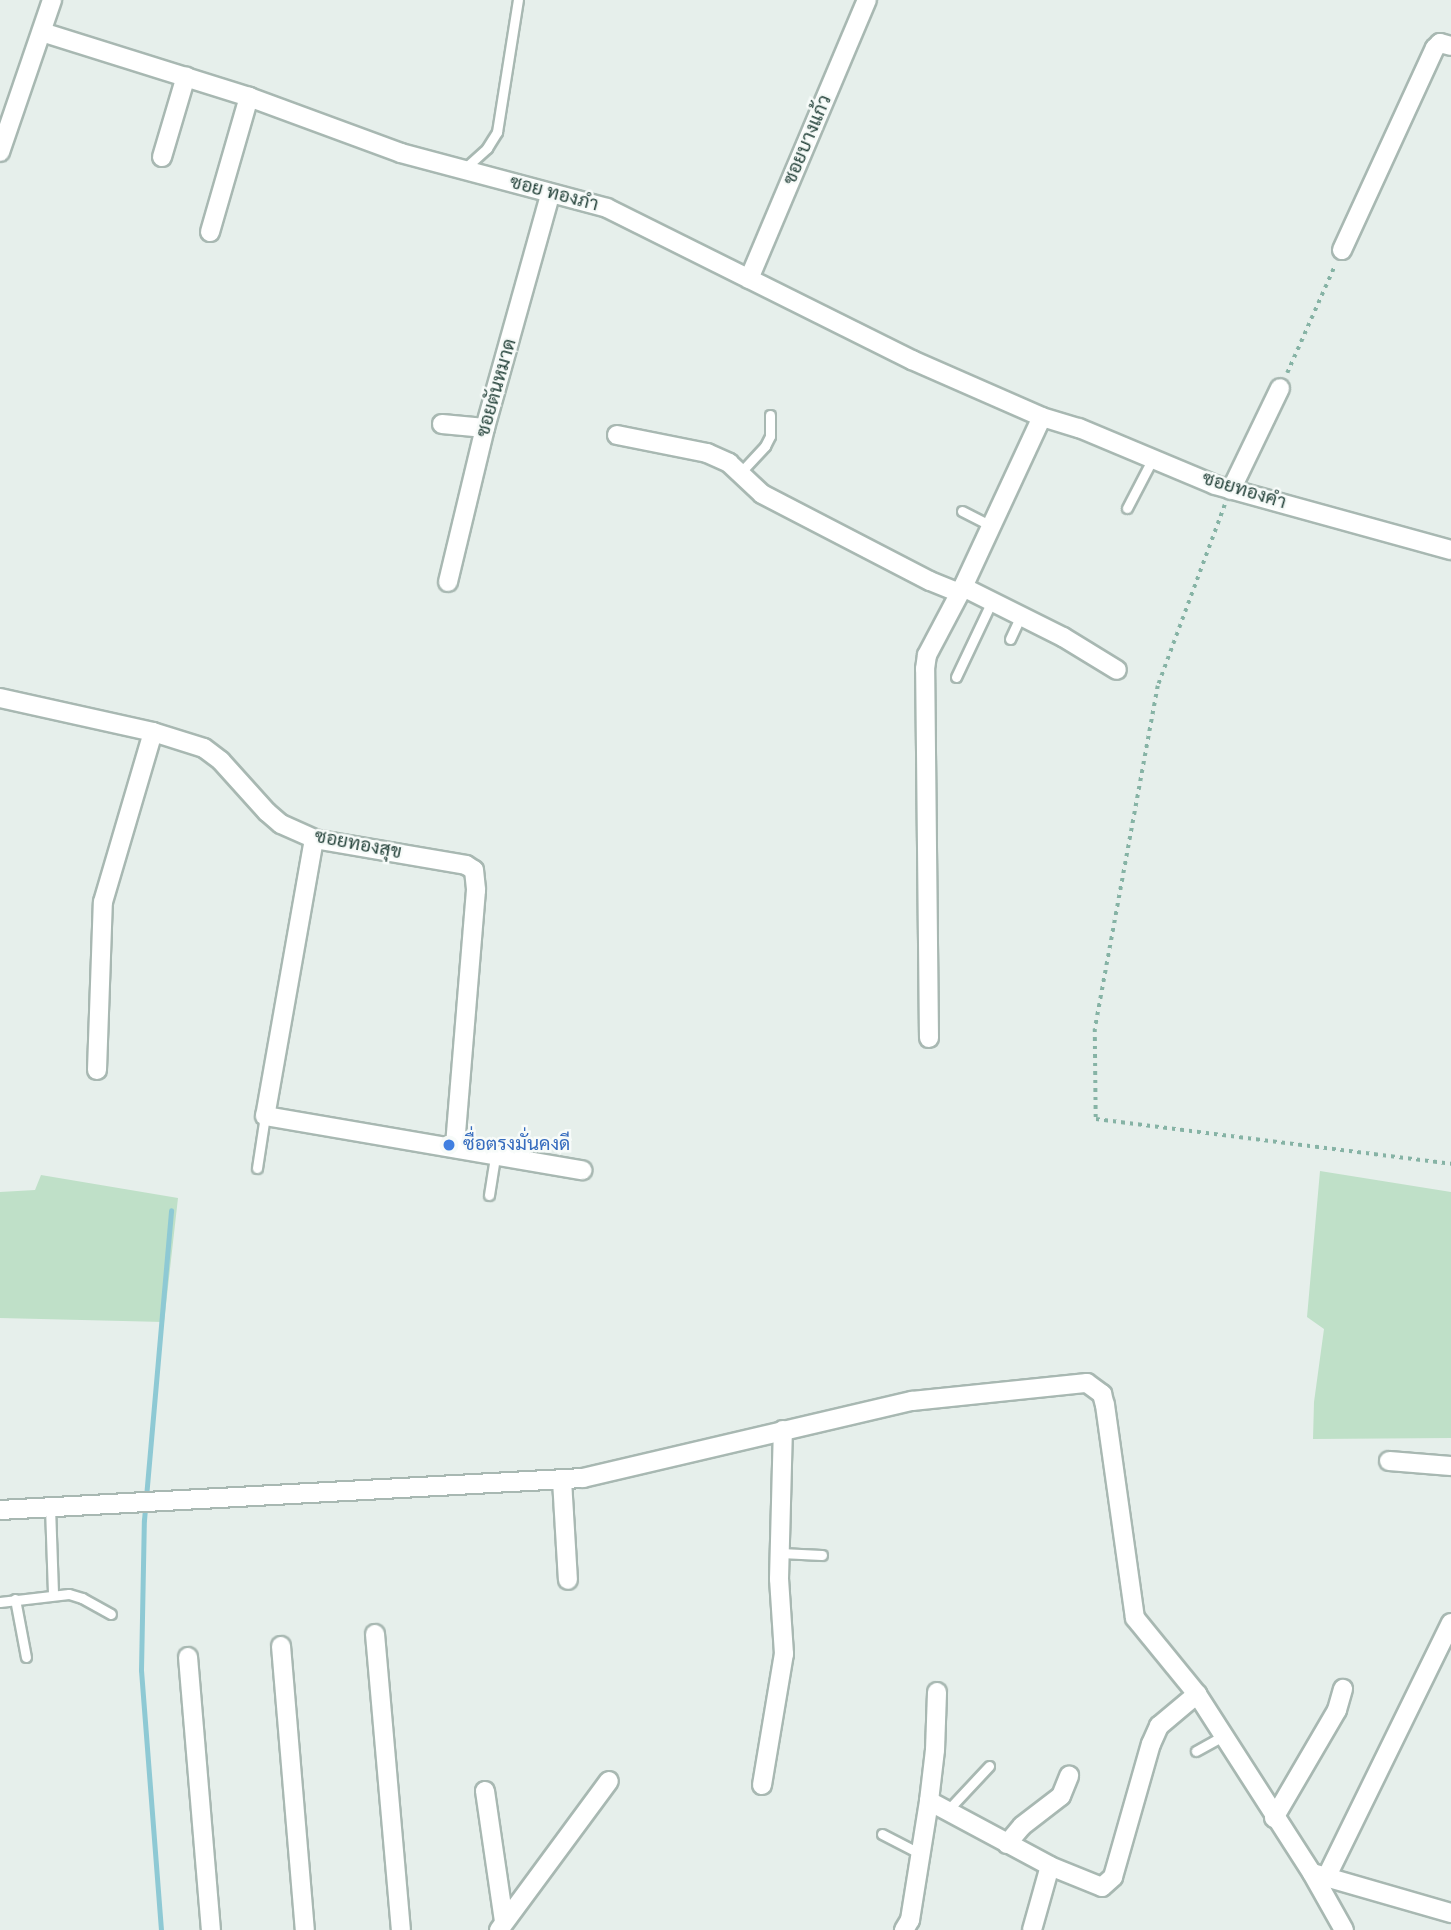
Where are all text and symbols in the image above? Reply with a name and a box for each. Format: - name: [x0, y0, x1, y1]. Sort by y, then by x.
- street label: ซอยบางแก้ว: [779, 92, 837, 188]
- street label: ซอย ทองภํา: [507, 171, 601, 217]
- street label: ซอยตันหมาด: [472, 336, 522, 440]
- street label: ซอยทองคำ: [1199, 467, 1289, 515]
- street label: ซอยทองสุข: [312, 825, 404, 865]
- place label: ซื่อตรงมั่นคงดี: [463, 1134, 570, 1156]
- marker: ซื่อตรงมั่นคงดี: [441, 1137, 457, 1153]

